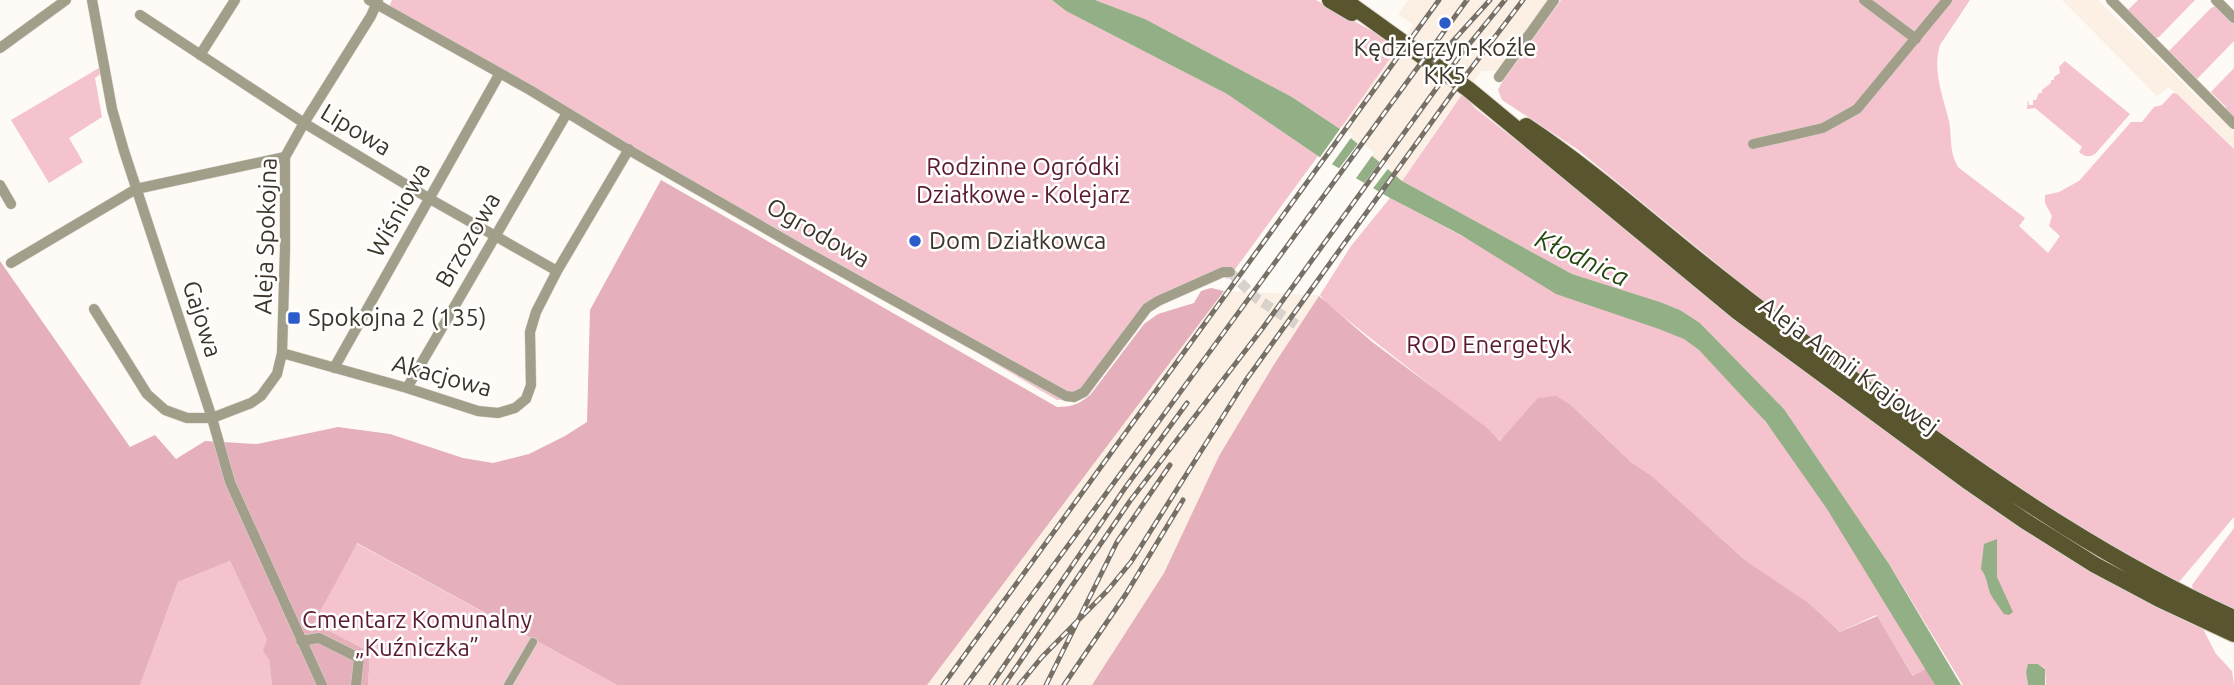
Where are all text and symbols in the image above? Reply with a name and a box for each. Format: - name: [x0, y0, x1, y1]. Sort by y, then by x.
- marker: Kędzierzyn-Koźle KK5: [1437, 15, 1453, 31]
- place label: Kędzierzyn-Koźle KK5: [1354, 34, 1536, 89]
- street label: Lipowa: [316, 98, 396, 161]
- park label: Rodzinne Ogródki Działkowe - Kolejarz: [916, 153, 1130, 208]
- street label: Aleja Spokojna: [249, 157, 282, 315]
- street label: Wiśniowa: [362, 158, 435, 262]
- street label: Brzozowa: [430, 188, 505, 292]
- street label: Ogrodowa: [762, 192, 875, 273]
- water label: Kłodnica: [1531, 223, 1633, 292]
- place label: Dom Działkowca: [929, 227, 1106, 254]
- marker: Dom Działkowca: [907, 233, 923, 249]
- street label: Gajowa: [177, 277, 228, 361]
- street label: Aleja Armii Krajowej: [1754, 292, 1944, 440]
- place label: Spokojna 2 (135): [308, 304, 486, 331]
- marker: Spokojna 2 (135): [286, 310, 302, 326]
- park label: ROD Energetyk: [1406, 331, 1572, 358]
- street label: Akacjowa: [389, 349, 495, 402]
- park label: Cmentarz Komunalny „Kuźniczka”: [302, 606, 532, 661]

